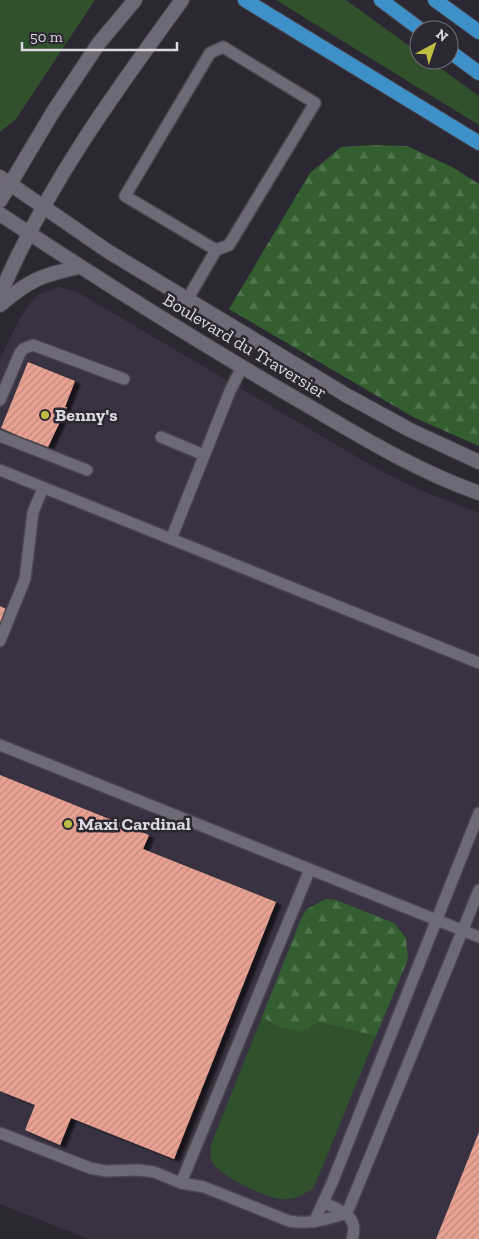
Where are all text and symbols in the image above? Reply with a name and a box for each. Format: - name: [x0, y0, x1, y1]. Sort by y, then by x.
- scale bar: [22, 20, 178, 52]
- north arrow: [409, 20, 459, 70]
- text: N: [432, 25, 452, 46]
- text: 50 m: [30, 28, 63, 46]
- street label: Boulevard du Traversier: [159, 288, 331, 404]
- place label: Benny's: [55, 404, 117, 426]
- marker: Benny's: [39, 409, 51, 421]
- place label: Maxi Cardinal: [78, 813, 191, 835]
- marker: Maxi Cardinal: [62, 818, 74, 830]

